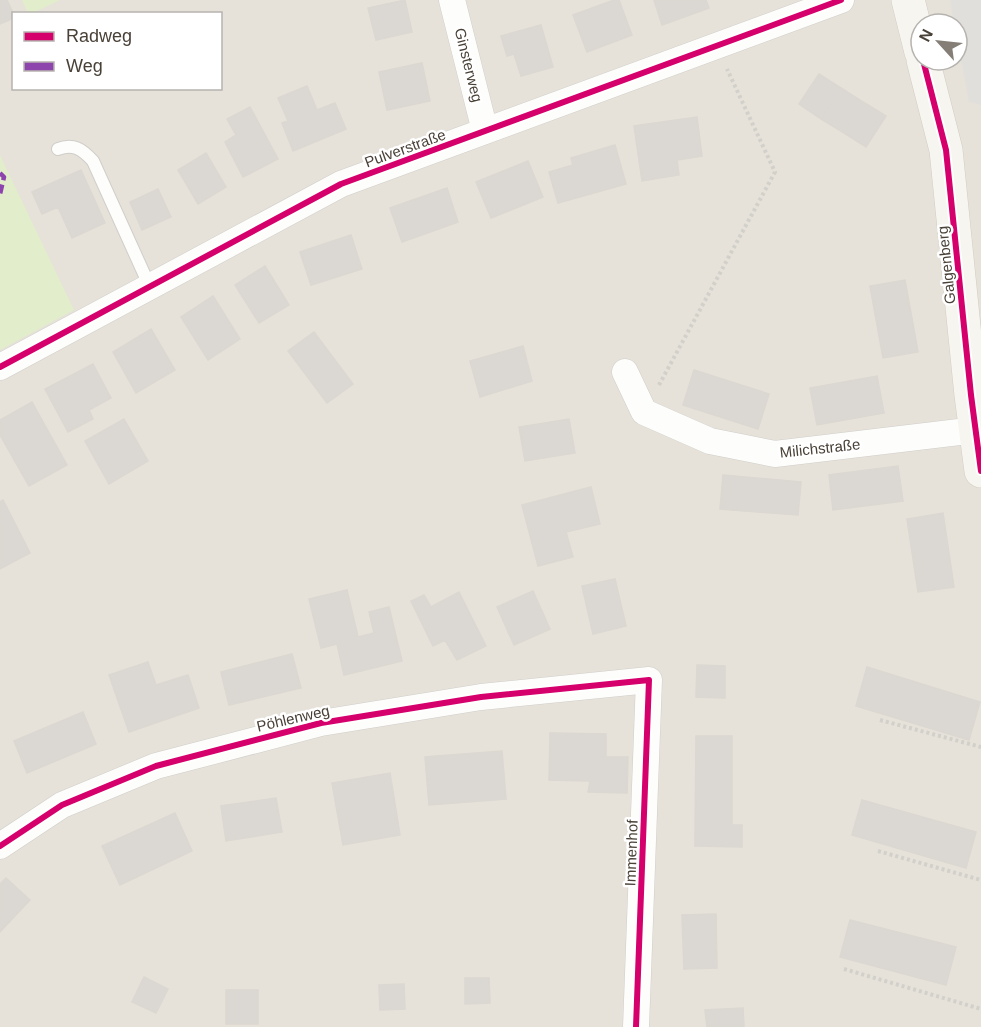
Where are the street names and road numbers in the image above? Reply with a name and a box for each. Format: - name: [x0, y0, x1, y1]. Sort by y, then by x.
- street label: Ginsterweg: [452, 26, 486, 104]
- street label: Pulverstraße: [362, 125, 448, 171]
- street label: Galgenberg: [933, 225, 959, 305]
- street label: Milichstraße: [779, 435, 861, 461]
- street label: Pöhlenweg: [255, 701, 331, 735]
- street label: Immenhof: [621, 819, 641, 887]

